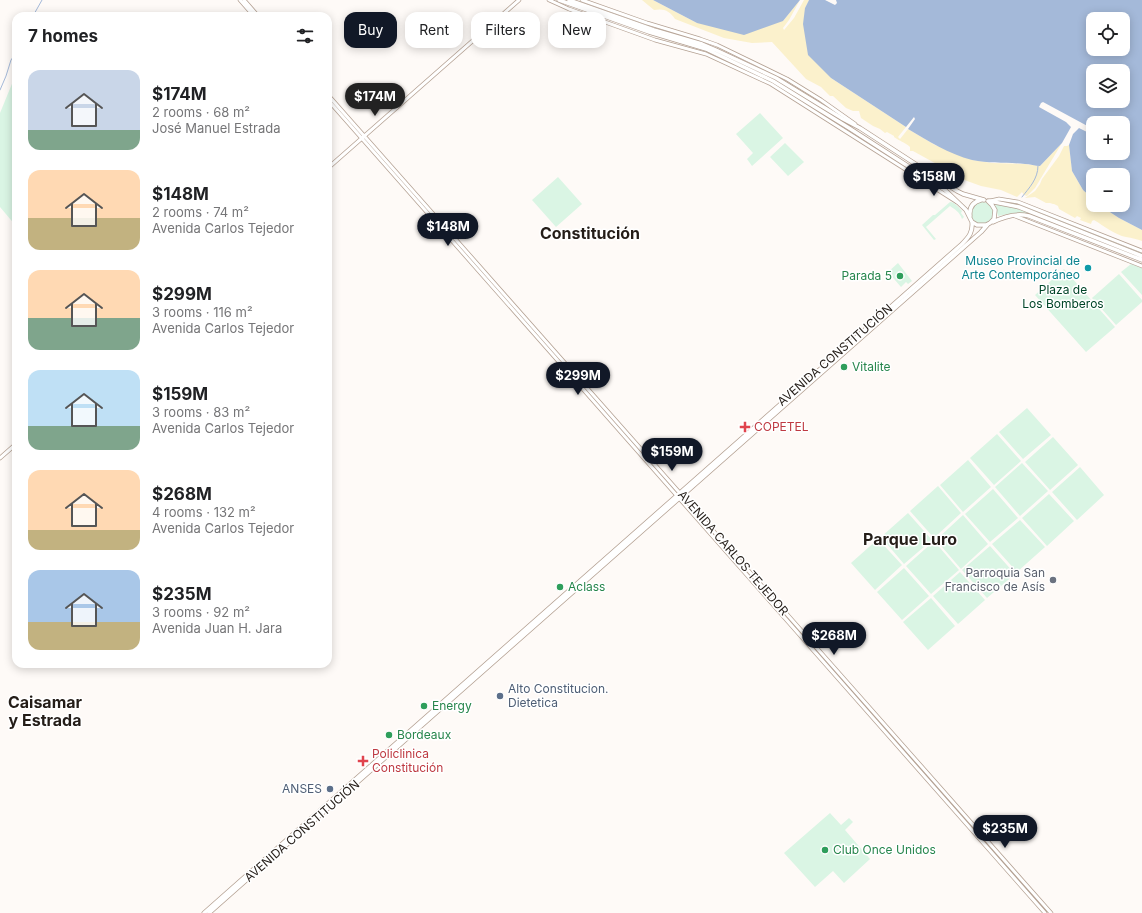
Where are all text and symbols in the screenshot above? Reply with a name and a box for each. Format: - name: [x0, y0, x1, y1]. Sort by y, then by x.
- chip: Buy: [344, 12, 397, 48]
- chip: Rent: [405, 12, 463, 48]
- chip: Filters: [471, 12, 540, 48]
- chip: New: [548, 12, 606, 48]
- map controls: [1086, 12, 1130, 212]
- button: locate: [1086, 12, 1130, 56]
- icon: filters: [294, 25, 316, 47]
- text: 7 homes: [28, 26, 98, 46]
- button: layers: [1086, 64, 1130, 108]
- pin: $174M: [347, 83, 403, 117]
- text: $174M: [152, 84, 207, 104]
- icon: home: [60, 86, 108, 134]
- text: $174M: [354, 88, 396, 104]
- text: 2 rooms · 68 m²: [152, 104, 250, 120]
- button: +: [1086, 116, 1130, 160]
- text: José Manuel Estrada: [152, 120, 281, 136]
- pin: $158M: [906, 163, 962, 197]
- text: $158M: [913, 168, 956, 184]
- button: −: [1086, 168, 1130, 212]
- text: $148M: [152, 184, 209, 204]
- icon: home: [60, 186, 108, 234]
- text: 2 rooms · 74 m²: [152, 204, 249, 220]
- pin: $148M: [420, 213, 476, 247]
- text: $148M: [426, 218, 470, 234]
- text: Avenida Carlos Tejedor: [152, 220, 294, 236]
- district label: Constitución: [540, 223, 640, 243]
- place label: Museo Provincial de Arte Contemporáneo: [961, 253, 1080, 282]
- marker: Museo Provincial de Arte Contemporáneo: [1083, 263, 1093, 273]
- place label: Parada 5: [842, 268, 892, 283]
- marker: Parada 5: [895, 271, 905, 281]
- park label: Plaza de Los Bomberos: [1022, 282, 1104, 311]
- text: $299M: [152, 284, 212, 304]
- icon: home: [60, 286, 108, 334]
- street label: AVENIDA CONSTITUCIÓN: [774, 301, 895, 409]
- text: 3 rooms · 116 m²: [152, 304, 253, 320]
- text: Avenida Carlos Tejedor: [152, 320, 294, 336]
- place label: Vitalite: [852, 359, 891, 374]
- pin: $299M: [550, 362, 606, 396]
- marker: Vitalite: [839, 362, 849, 372]
- text: $299M: [555, 367, 601, 383]
- text: $159M: [152, 384, 208, 404]
- icon: home: [60, 386, 108, 434]
- text: 3 rooms · 83 m²: [152, 404, 250, 420]
- place label: COPETEL: [754, 419, 809, 434]
- text: Avenida Carlos Tejedor: [152, 420, 294, 436]
- marker: COPETEL: [739, 421, 751, 433]
- pin: $159M: [644, 438, 700, 472]
- text: $159M: [651, 443, 693, 459]
- text: $268M: [152, 484, 212, 504]
- icon: home: [60, 486, 108, 534]
- street label: AVENIDA CARLOS TEJEDOR: [675, 487, 792, 619]
- text: 4 rooms · 132 m²: [152, 504, 256, 520]
- text: Avenida Carlos Tejedor: [152, 520, 294, 536]
- district label: Parque Luro: [863, 529, 957, 549]
- place label: Parroquia San Francisco de Asís: [945, 565, 1045, 594]
- marker: Parroquia San Francisco de Asís: [1048, 575, 1058, 585]
- place label: Aclass: [568, 579, 605, 594]
- marker: Aclass: [555, 582, 565, 592]
- text: $235M: [152, 584, 212, 604]
- icon: home: [60, 586, 108, 634]
- text: 3 rooms · 92 m²: [152, 604, 250, 620]
- text: Avenida Juan H. Jara: [152, 620, 282, 636]
- pin: $268M: [806, 622, 862, 656]
- text: $268M: [811, 627, 857, 643]
- place label: Alto Constitucion. Dietetica: [508, 681, 608, 710]
- marker: Alto Constitucion. Dietetica: [495, 691, 505, 701]
- district label: Caisamar y Estrada: [8, 692, 83, 730]
- place label: Energy: [432, 698, 472, 713]
- marker: Energy: [419, 701, 429, 711]
- place label: Bordeaux: [397, 727, 452, 742]
- marker: Bordeaux: [384, 730, 394, 740]
- place label: Policlinica Constitución: [372, 746, 443, 775]
- marker: Policlinica Constitución: [357, 755, 369, 767]
- street label: AVENIDA CONSTITUCIÓN: [241, 777, 362, 885]
- place label: ANSES: [282, 781, 322, 796]
- marker: ANSES: [325, 784, 335, 794]
- pin: $235M: [977, 815, 1033, 849]
- text: $235M: [982, 820, 1028, 836]
- place label: Club Once Unidos: [833, 842, 936, 857]
- marker: Club Once Unidos: [820, 845, 830, 855]

